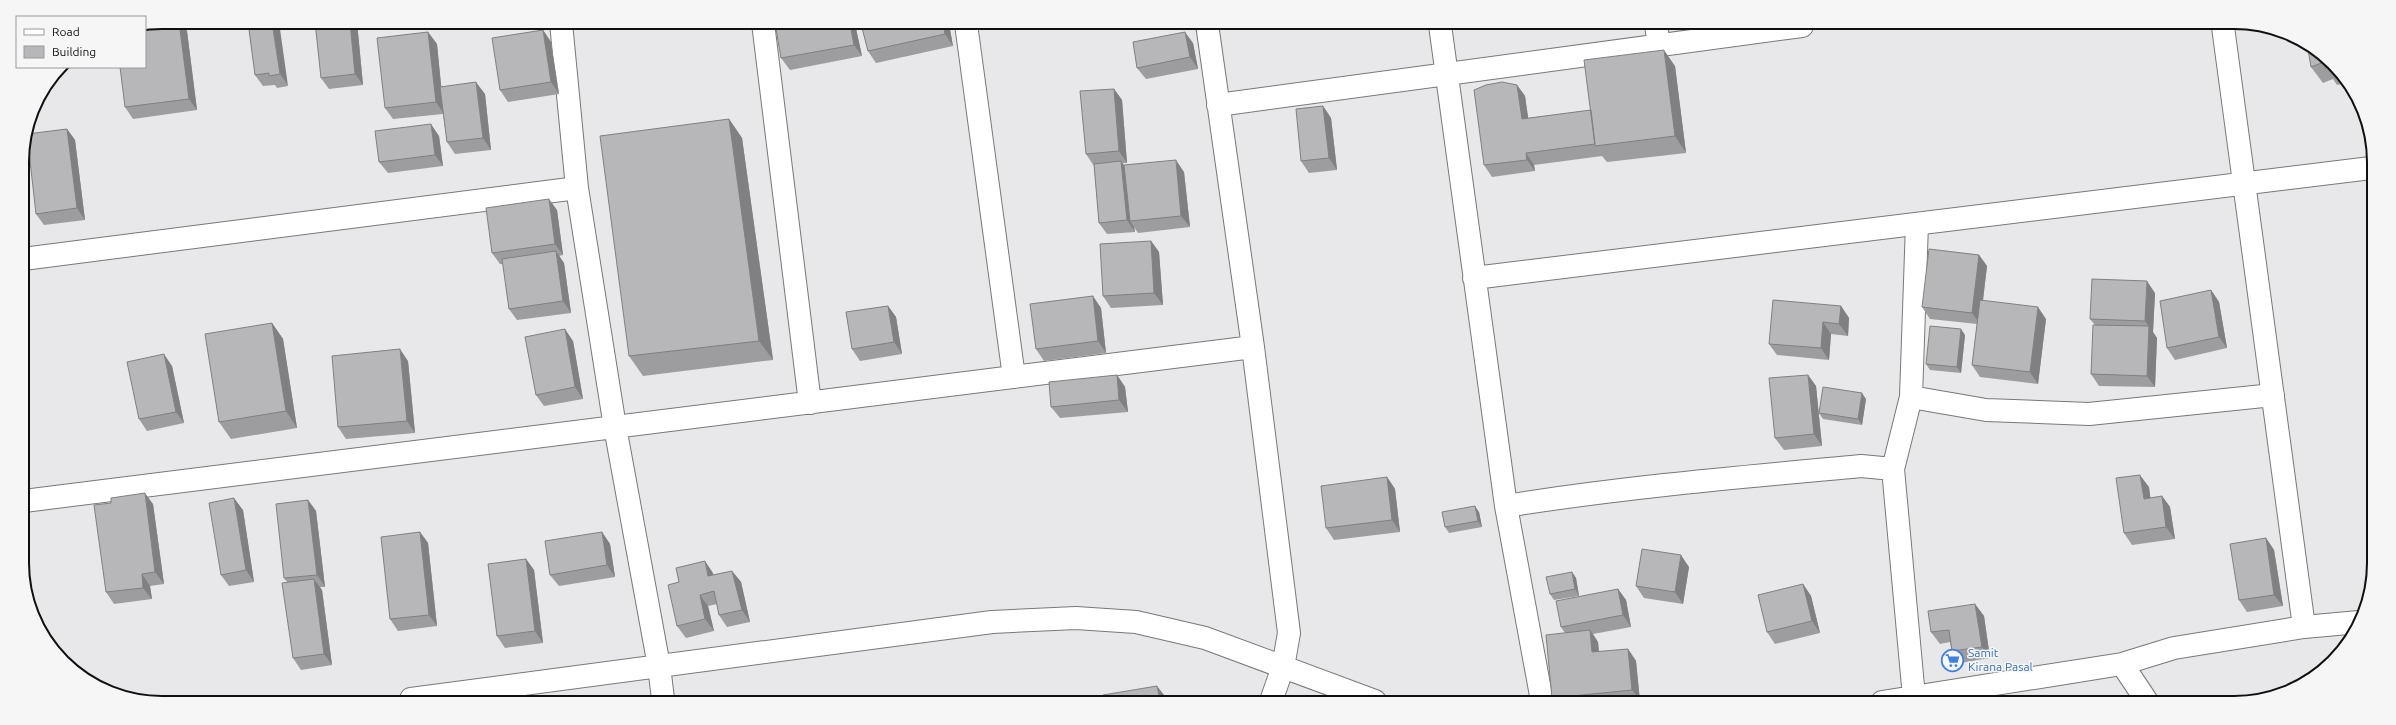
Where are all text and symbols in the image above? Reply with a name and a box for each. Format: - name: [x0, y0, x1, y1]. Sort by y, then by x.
- legend: [16, 16, 146, 68]
- text: Road: [52, 25, 80, 38]
- text: Building: [52, 45, 96, 58]
- place label: Samit Kirana Pasal: [1968, 646, 2033, 673]
- supermarket icon: Samit Kirana Pasal: [1940, 647, 1966, 673]

